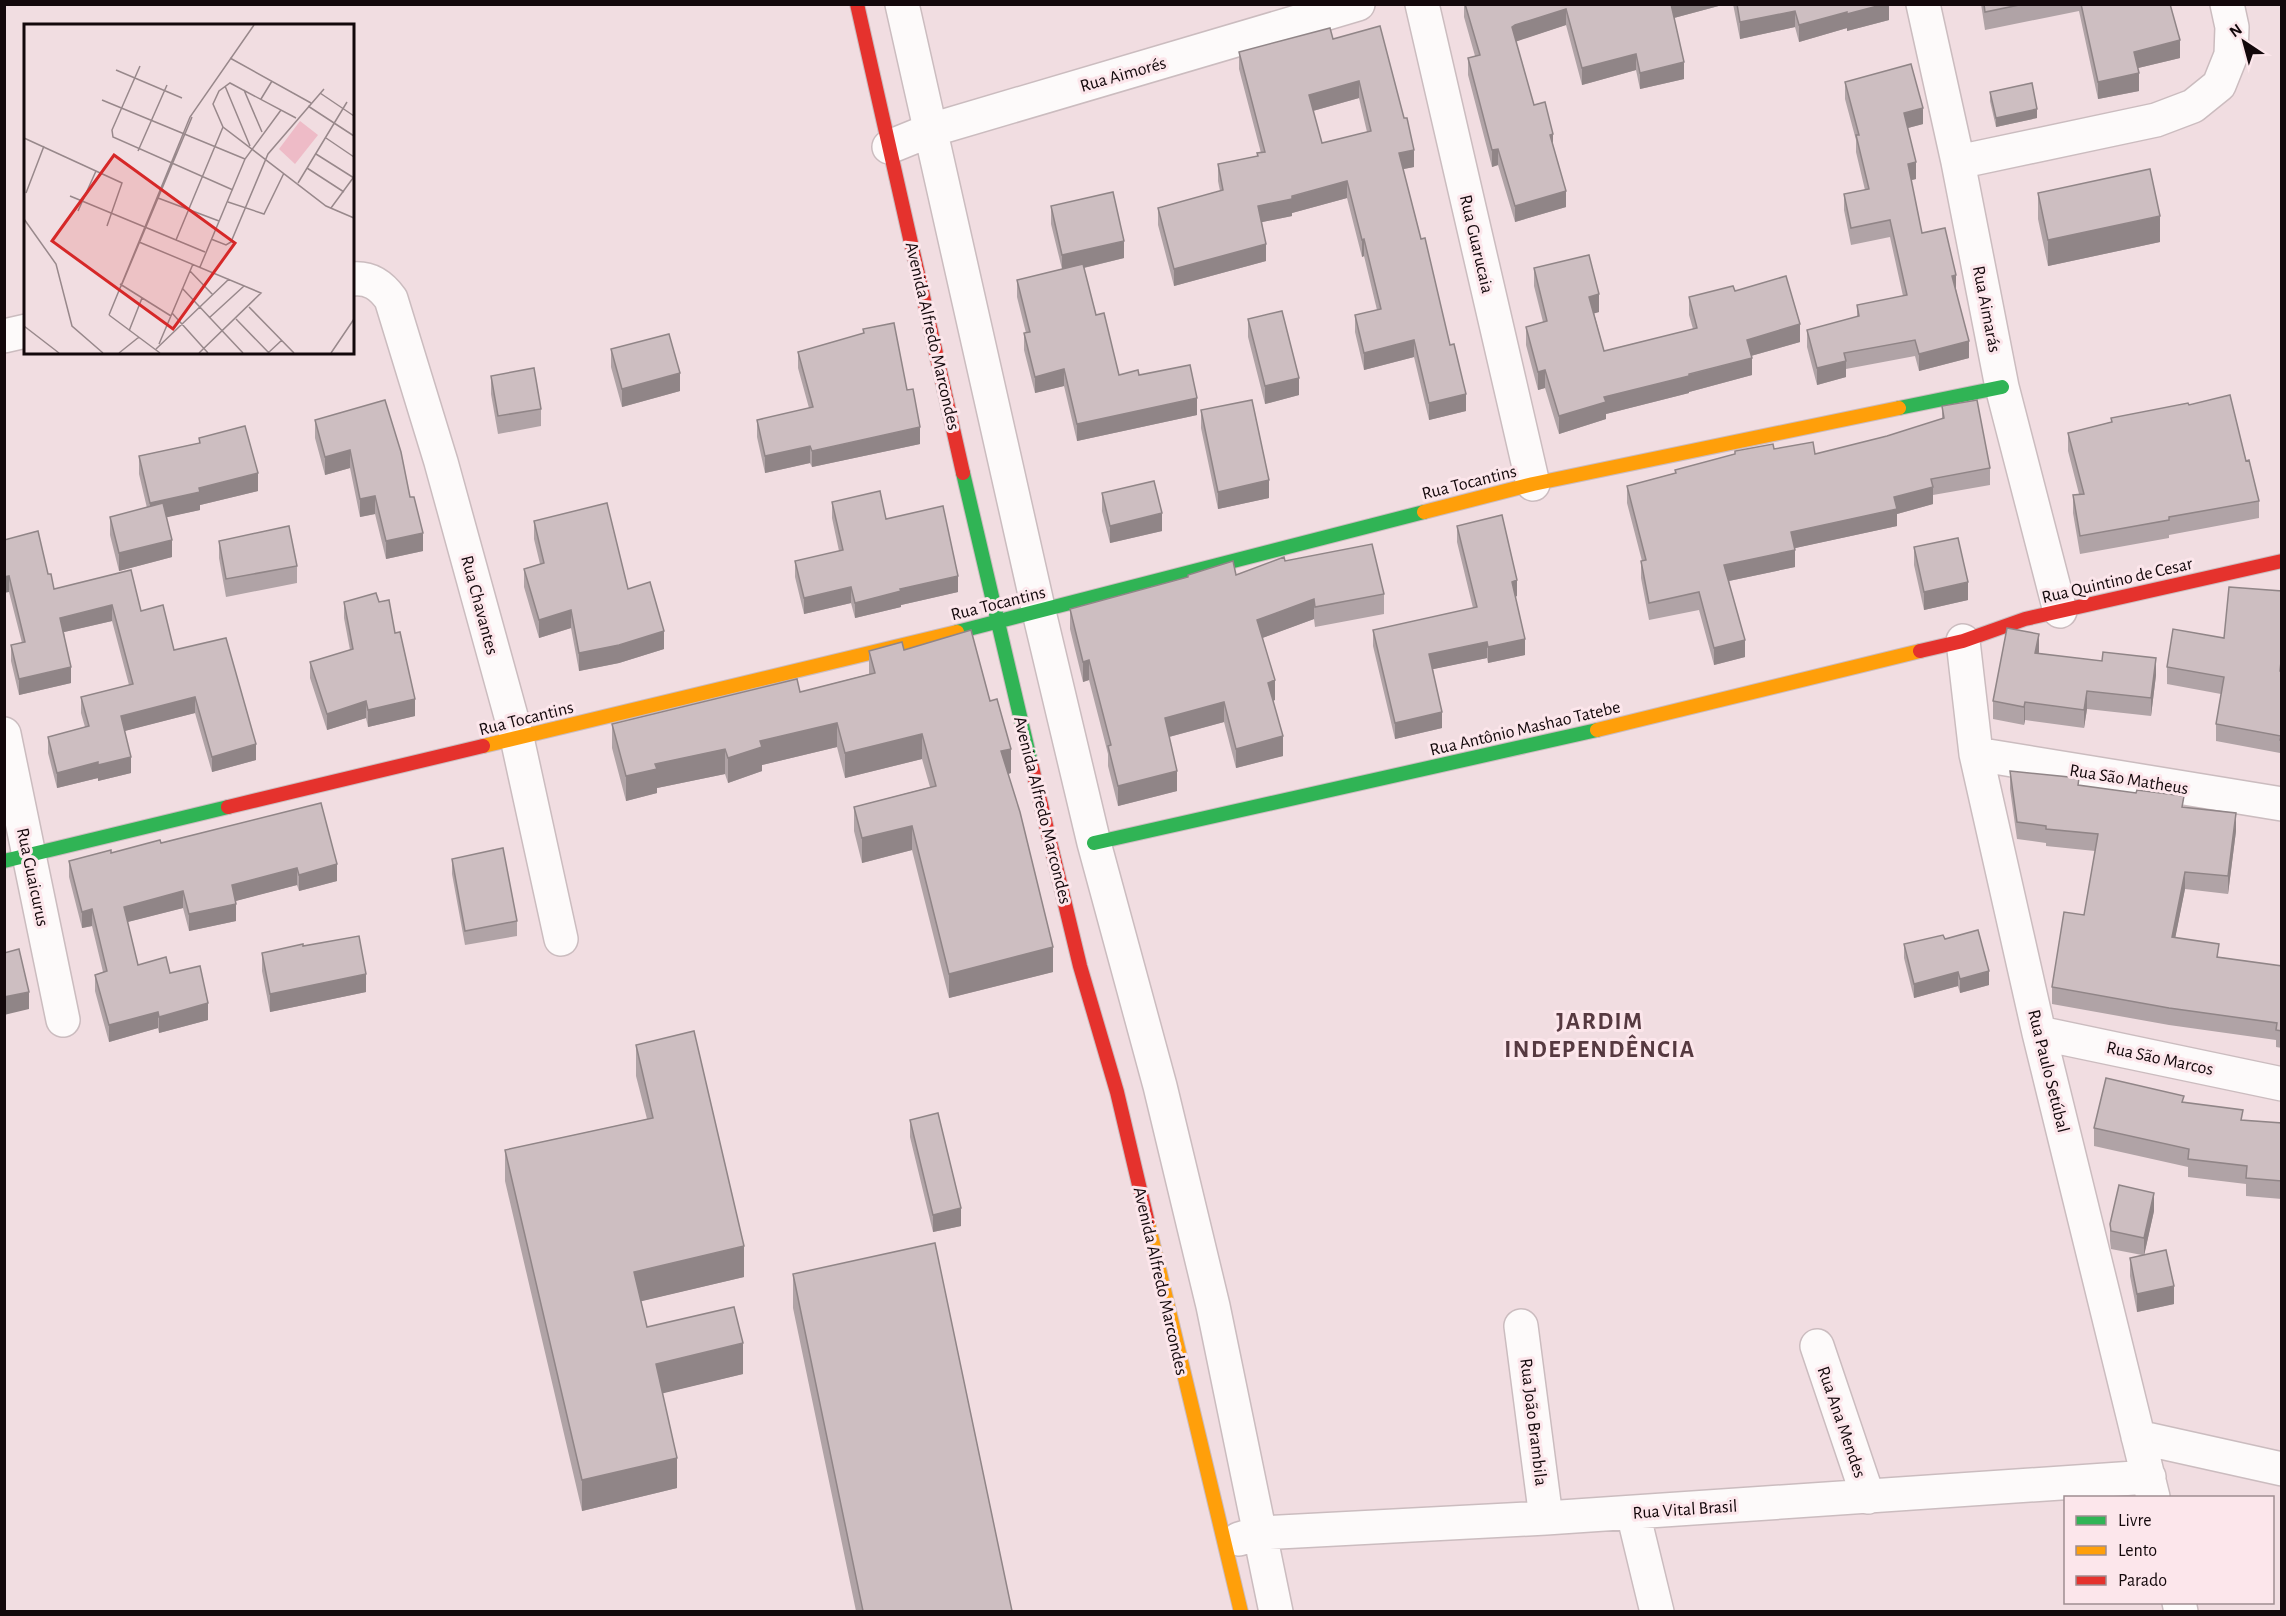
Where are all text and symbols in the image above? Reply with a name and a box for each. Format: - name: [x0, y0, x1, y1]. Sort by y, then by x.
- north arrow: [2214, 12, 2274, 72]
- text: N: [2227, 21, 2245, 40]
- inset map: [24, 24, 354, 354]
- street label: Rua Aimorés: [1078, 54, 1168, 96]
- street label: Rua Guarucaia: [1456, 193, 1496, 295]
- street label: Avenida Alfredo Marcondes: [902, 240, 962, 432]
- street label: Rua Aimarás: [1969, 264, 2003, 354]
- street label: Rua Tocantins: [1420, 463, 1518, 503]
- street label: Rua Chavantes: [457, 554, 501, 657]
- street label: Rua Quintino de Cesar: [2040, 555, 2195, 607]
- street label: Rua Tocantins: [949, 584, 1047, 624]
- street label: Rua Antônio Mashao Tatebe: [1428, 698, 1622, 760]
- street label: Rua Tocantins: [477, 699, 575, 739]
- street label: Avenida Alfredo Marcondes: [1010, 715, 1074, 906]
- street label: Rua São Matheus: [2068, 762, 2189, 798]
- street label: Rua Guaicurus: [13, 826, 51, 928]
- street label: Rua Paulo Setúbal: [2024, 1008, 2072, 1135]
- district label: JARDIM INDEPENDÊNCIA: [1504, 1010, 1696, 1062]
- street label: Rua São Marcos: [2105, 1039, 2215, 1079]
- street label: Avenida Alfredo Marcondes: [1130, 1185, 1190, 1377]
- street label: Rua João Brambila: [1516, 1357, 1550, 1487]
- street label: Rua Ana Mendes: [1814, 1364, 1869, 1480]
- legend: [2064, 1496, 2274, 1604]
- street label: Rua Vital Brasil: [1632, 1497, 1738, 1523]
- text: Livre: [2118, 1512, 2152, 1530]
- text: Lento: [2118, 1542, 2157, 1560]
- text: Parado: [2118, 1572, 2167, 1590]

